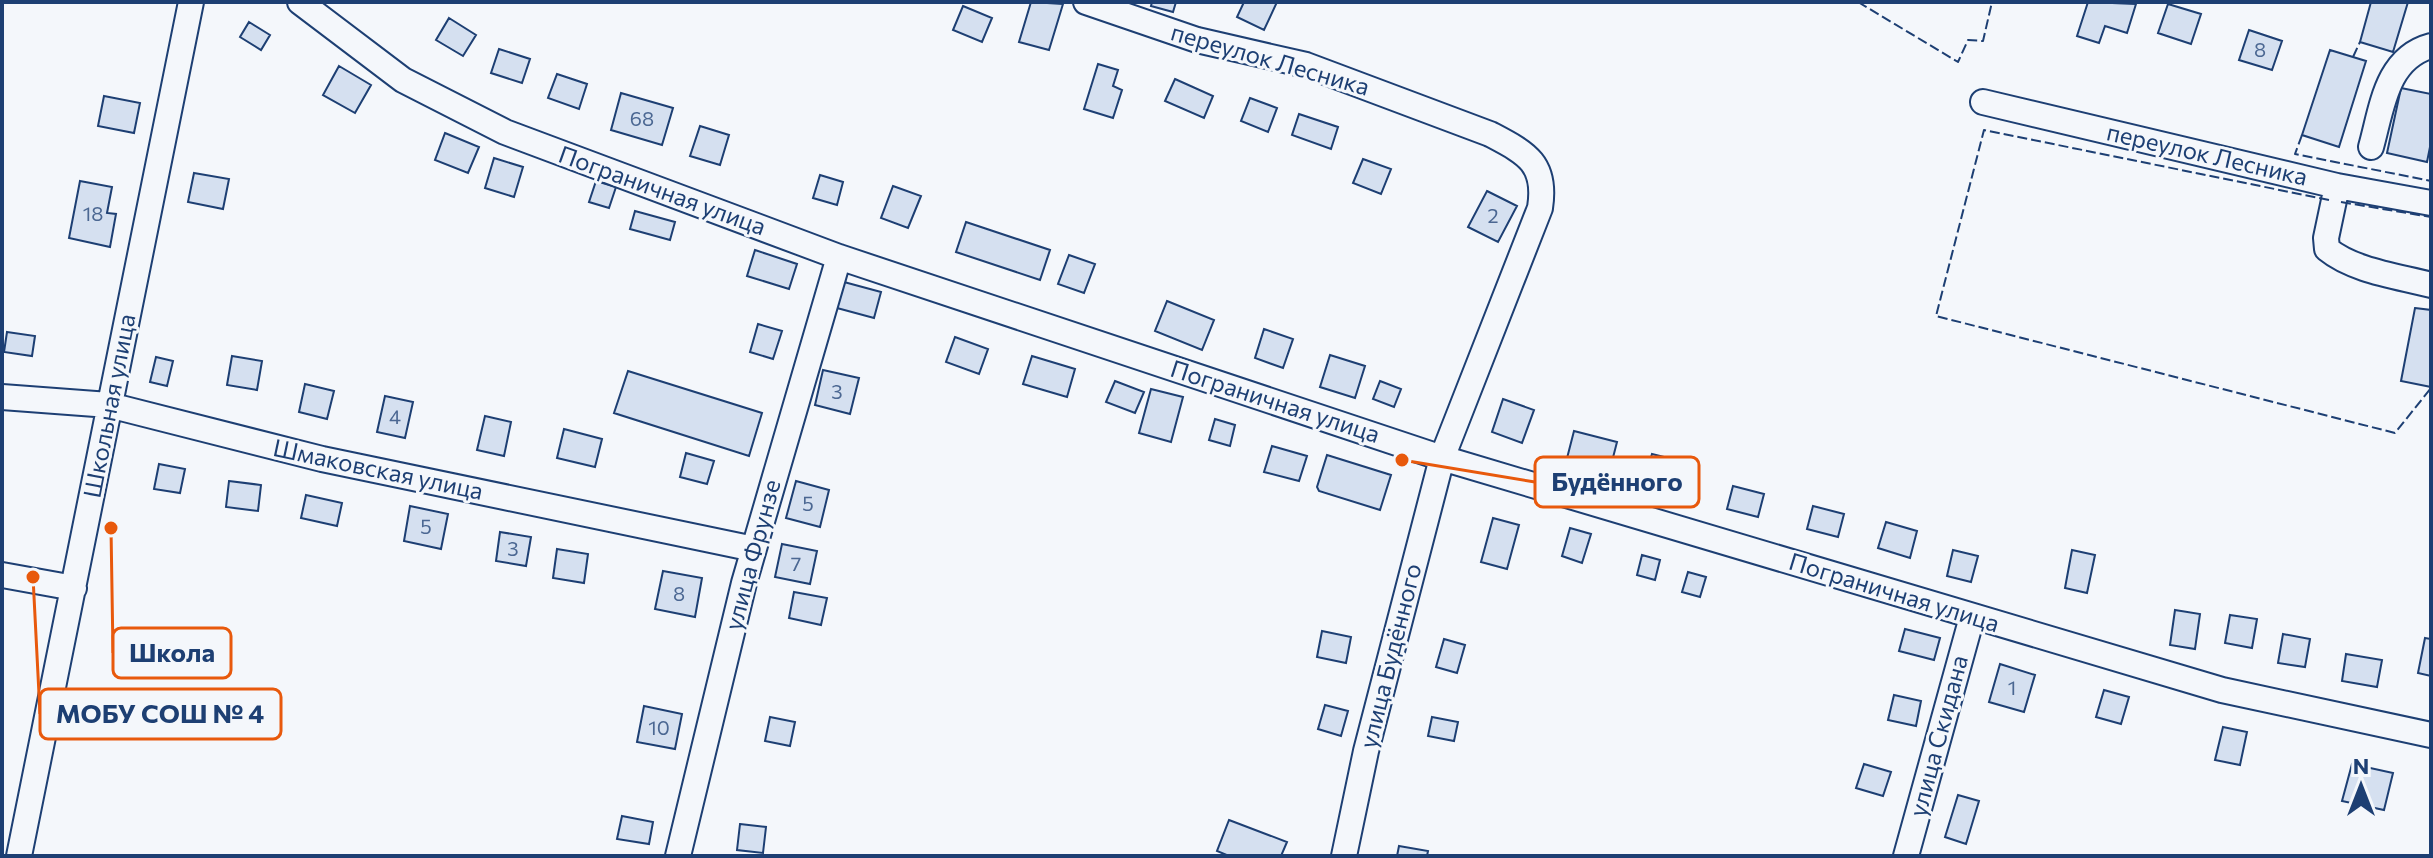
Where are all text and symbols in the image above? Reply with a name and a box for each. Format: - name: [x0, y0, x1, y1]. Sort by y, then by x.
- street label: переулок Лесника: [1168, 16, 1373, 101]
- house number: 8: [2254, 37, 2266, 61]
- house number: 68: [630, 106, 654, 130]
- street label: переулок Лесника: [2104, 116, 2311, 191]
- street label: Пограничная улица: [555, 139, 770, 241]
- house number: 18: [83, 201, 103, 225]
- house number: 2: [1487, 203, 1499, 227]
- street label: Школьная улица: [76, 311, 141, 500]
- street label: Пограничная улица: [1167, 353, 1384, 448]
- house number: 3: [831, 379, 843, 403]
- house number: 4: [389, 404, 401, 428]
- street label: Шмаковская улица: [271, 432, 486, 505]
- callout: Будённого: [1535, 457, 1699, 507]
- text: Будённого: [1551, 465, 1683, 496]
- street label: улица Фрунзе: [718, 476, 786, 633]
- house number: 5: [802, 491, 814, 515]
- house number: 5: [420, 514, 432, 538]
- house number: 3: [507, 536, 519, 560]
- street label: Пограничная улица: [1786, 546, 2003, 637]
- house number: 7: [791, 551, 801, 575]
- street label: улица Будённого: [1353, 560, 1427, 751]
- house number: 8: [673, 581, 685, 605]
- callout: Школа: [113, 628, 231, 678]
- text: Школа: [129, 636, 215, 667]
- street label: улица Скидана: [1902, 652, 1973, 819]
- house number: 1: [2008, 675, 2016, 699]
- callout: МОБУ СОШ № 4: [40, 689, 281, 739]
- text: МОБУ СОШ № 4: [56, 697, 264, 728]
- house number: 10: [648, 715, 670, 739]
- north arrow: [2321, 746, 2401, 826]
- text: N: [2353, 752, 2369, 779]

